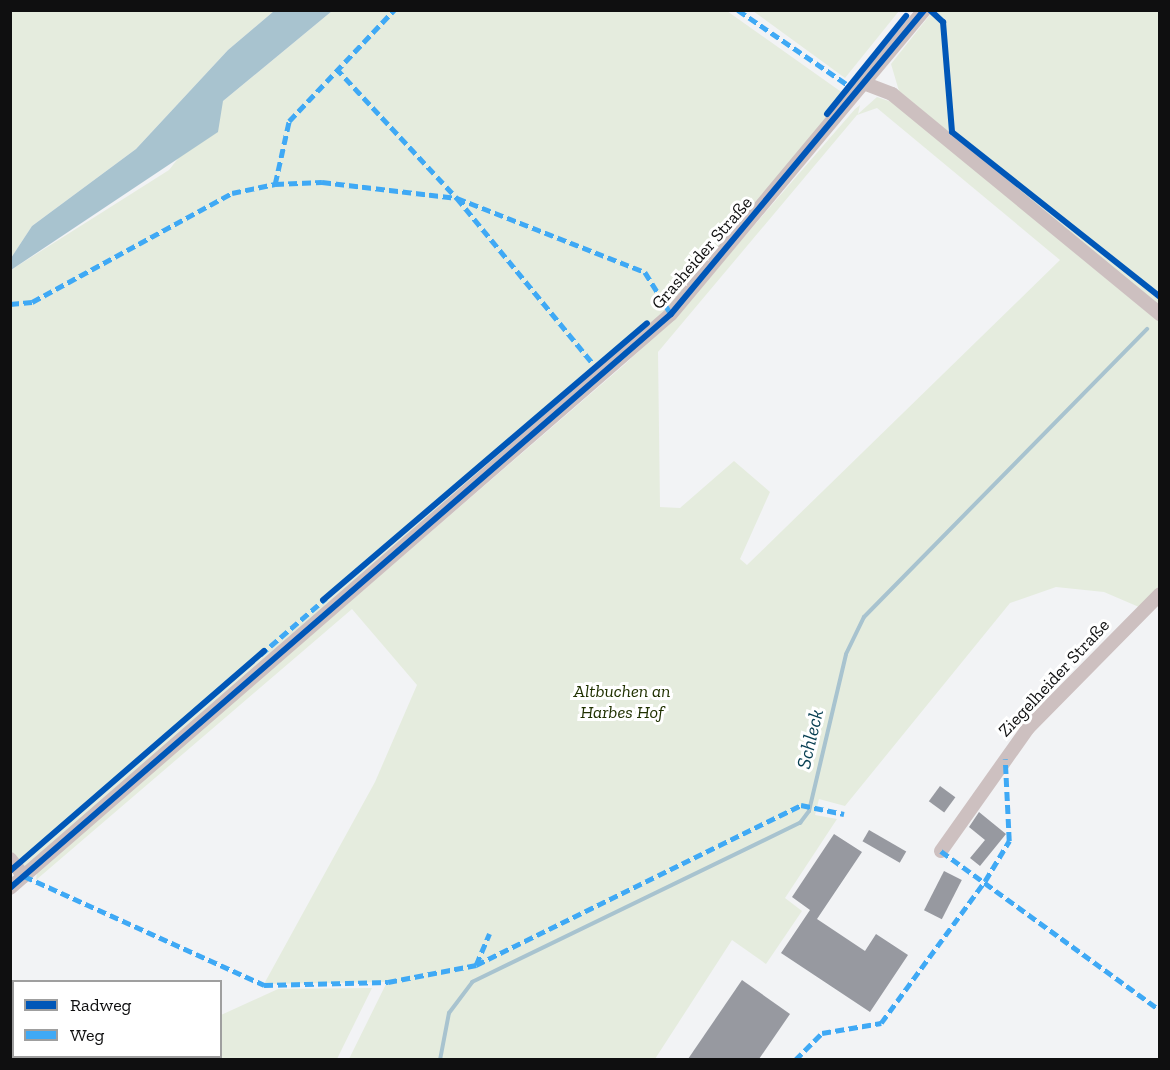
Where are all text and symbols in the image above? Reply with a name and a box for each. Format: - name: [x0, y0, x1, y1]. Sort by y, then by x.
- street label: Grasheider Straße: [647, 192, 757, 314]
- street label: Ziegelheider Straße: [994, 615, 1114, 741]
- park label: Altbuchen an Harbes Hof: [573, 681, 671, 724]
- water label: Schleck: [791, 707, 829, 771]
- legend: [12, 980, 222, 1058]
- text: Radweg: [70, 994, 131, 1016]
- text: Weg: [70, 1024, 104, 1046]

